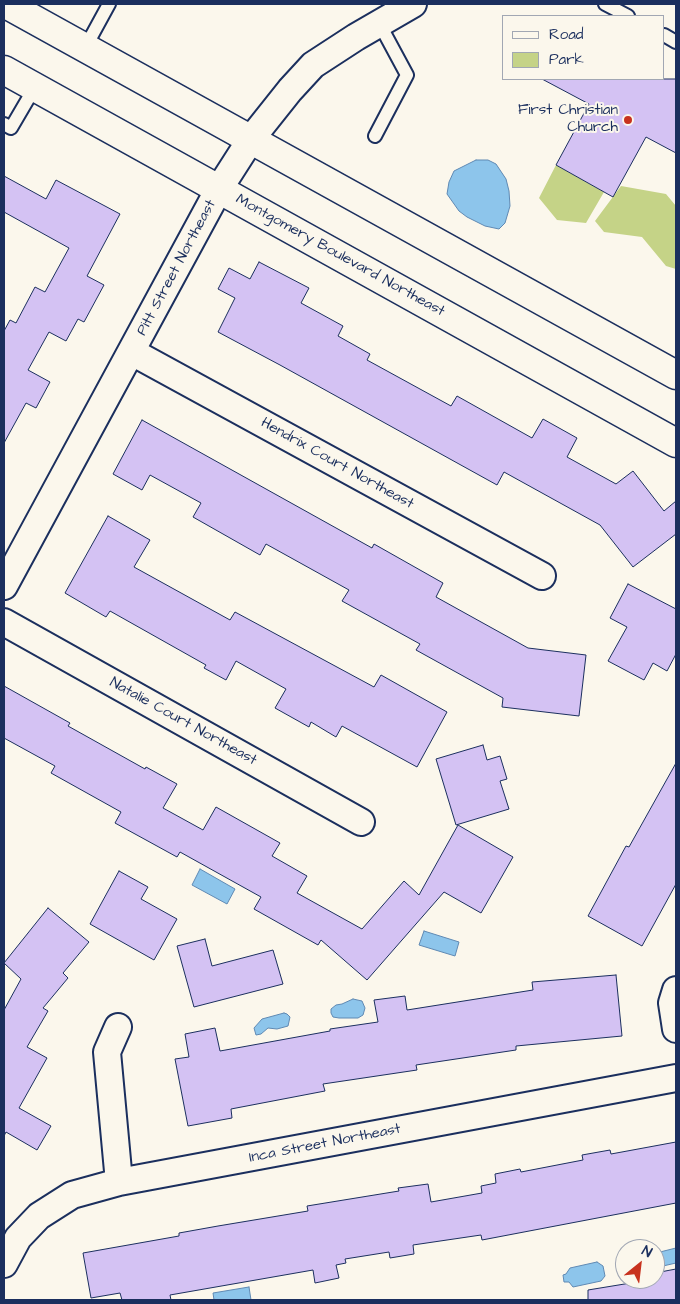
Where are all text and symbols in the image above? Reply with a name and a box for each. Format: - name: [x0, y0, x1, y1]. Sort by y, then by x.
- legend: [502, 15, 665, 80]
- text: Road: [549, 24, 583, 45]
- text: Park: [549, 49, 584, 70]
- place label: First Christian Church: [518, 102, 618, 137]
- marker: First Christian Church: [622, 114, 634, 126]
- street label: Montgomery Boulevard Northeast: [232, 191, 448, 321]
- street label: Pitt Street Northeast: [134, 197, 220, 339]
- street label: Hendrix Court Northeast: [257, 414, 417, 514]
- street label: Natalie Court Northeast: [106, 674, 260, 770]
- street label: Inca Street Northeast: [248, 1120, 402, 1168]
- north arrow: [615, 1239, 665, 1289]
- text: N: [638, 1241, 655, 1263]

